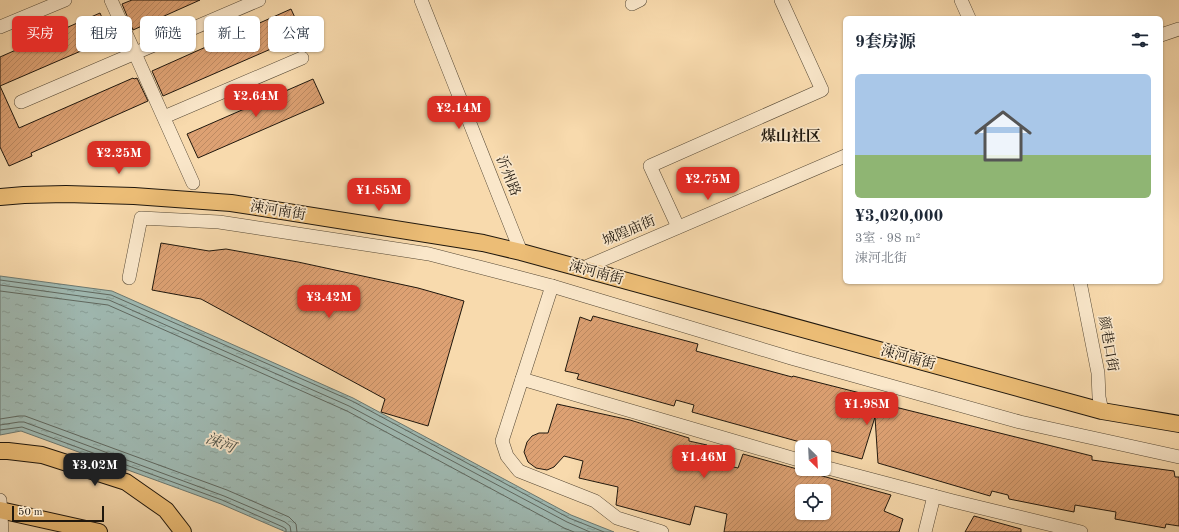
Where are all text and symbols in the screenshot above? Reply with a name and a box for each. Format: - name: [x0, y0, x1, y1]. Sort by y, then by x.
- chip: 买房: [12, 16, 68, 52]
- chip: 租房: [76, 16, 132, 52]
- chip: 筛选: [140, 16, 196, 52]
- chip: 新上: [204, 16, 260, 52]
- chip: 公寓: [268, 16, 324, 52]
- icon: filters: [1129, 29, 1151, 51]
- text: 9套房源: [855, 34, 916, 51]
- pin: ¥2.64M: [223, 84, 289, 118]
- text: ¥2.64M: [233, 90, 279, 103]
- pin: ¥2.14M: [426, 96, 492, 130]
- icon: home: [967, 100, 1039, 172]
- text: ¥2.14M: [436, 102, 482, 115]
- district label: 煤山社区: [761, 128, 821, 145]
- pin: ¥2.25M: [86, 141, 152, 175]
- text: ¥2.25M: [96, 147, 142, 160]
- street label: 沂州路: [494, 154, 523, 198]
- pin: ¥2.75M: [675, 167, 741, 201]
- text: ¥2.75M: [685, 173, 731, 186]
- pin: ¥1.85M: [346, 178, 412, 212]
- text: ¥1.85M: [356, 184, 402, 197]
- street label: 涑河南街: [249, 199, 307, 222]
- text: ¥3,020,000: [855, 208, 943, 225]
- street label: 城隍庙街: [600, 213, 658, 248]
- text: 3室 · 98 m²: [855, 232, 920, 245]
- text: 涑河北街: [855, 252, 907, 265]
- street label: 涑河南街: [567, 258, 625, 287]
- pin: ¥3.42M: [296, 285, 362, 319]
- text: ¥3.42M: [306, 291, 352, 304]
- street label: 颜巷口街: [1096, 315, 1121, 373]
- street label: 涑河南街: [879, 343, 937, 372]
- pin: ¥1.98M: [834, 392, 900, 426]
- text: ¥1.98M: [844, 398, 890, 411]
- water label: 涑河: [203, 430, 240, 458]
- north arrow: [795, 440, 831, 476]
- map controls: [795, 440, 831, 520]
- pin: ¥1.46M: [671, 445, 737, 479]
- text: ¥1.46M: [681, 451, 727, 464]
- pin: ¥3.02M: [62, 453, 128, 487]
- text: ¥3.02M: [72, 459, 118, 472]
- button: locate: [795, 484, 831, 520]
- scale bar: [12, 504, 104, 523]
- text: 50 m: [18, 507, 43, 518]

